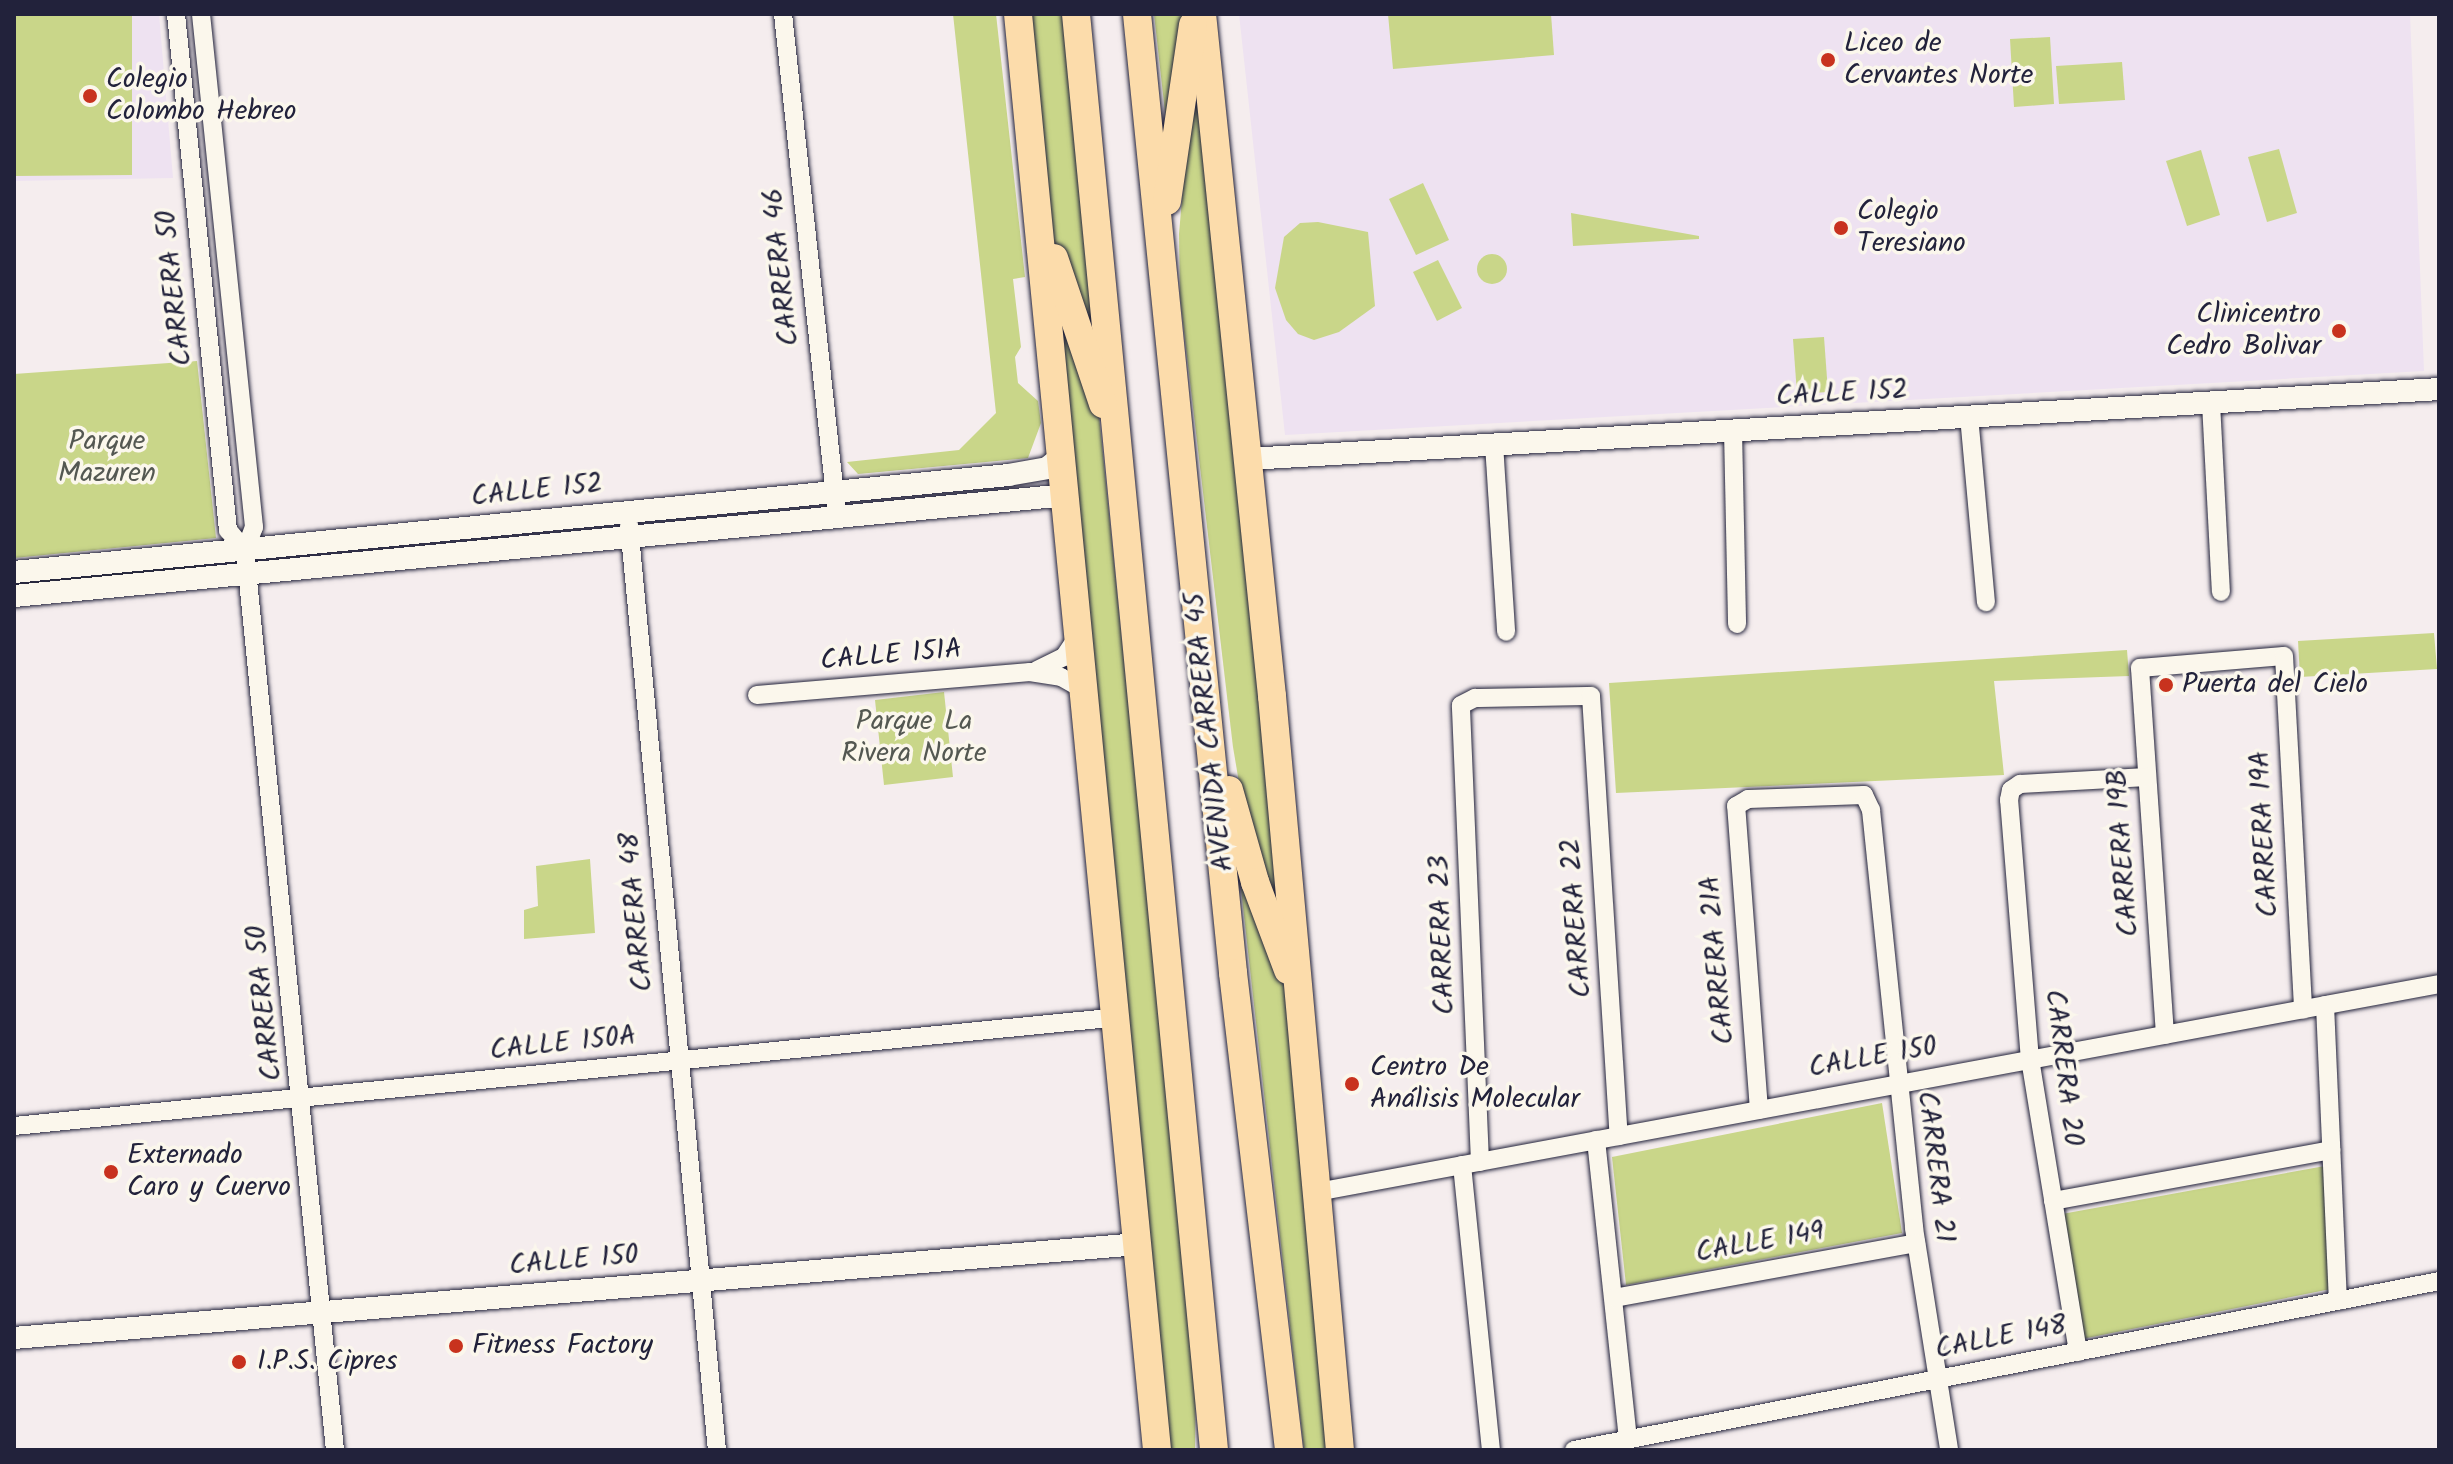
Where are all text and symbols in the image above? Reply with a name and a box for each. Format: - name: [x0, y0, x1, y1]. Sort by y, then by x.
- place label: Liceo de Cervantes Norte: [1844, 27, 2033, 93]
- marker: Liceo de Cervantes Norte: [1819, 51, 1837, 69]
- place label: Colegio Colombo Hebreo: [106, 63, 297, 129]
- marker: Colegio Colombo Hebreo: [81, 87, 99, 105]
- street label: CARRERA 46: [757, 186, 807, 348]
- place label: Colegio Teresiano: [1857, 195, 1966, 261]
- street label: CARRERA 50: [150, 208, 200, 368]
- marker: Colegio Teresiano: [1832, 219, 1850, 237]
- place label: Clinicentro Cedro Bolivar: [2166, 298, 2321, 364]
- marker: Clinicentro Cedro Bolivar: [2328, 320, 2350, 342]
- street label: CALLE 152: [1775, 374, 1909, 414]
- park label: Parque Mazuren: [58, 425, 156, 491]
- street label: CALLE 152: [470, 467, 604, 515]
- street label: AVENIDA CARRERA 45: [1179, 591, 1241, 873]
- street label: CALLE 151A: [819, 633, 963, 679]
- place label: Puerta del Cielo: [2182, 668, 2368, 702]
- marker: Puerta del Cielo: [2157, 676, 2175, 694]
- park label: Parque La Rivera Norte: [841, 705, 987, 771]
- street label: CARRERA 19A: [2244, 750, 2286, 918]
- street label: CARRERA 19B: [2101, 768, 2147, 938]
- street label: CARRERA 48: [613, 831, 661, 993]
- street label: CARRERA 22: [1555, 837, 1599, 999]
- street label: CARRERA 23: [1423, 855, 1463, 1015]
- street label: CARRERA 21A: [1694, 874, 1742, 1046]
- street label: CARRERA 50: [240, 923, 290, 1083]
- street label: CARRERA 20: [2037, 988, 2089, 1148]
- street label: CALLE 150A: [488, 1020, 638, 1068]
- street label: CALLE 150: [1806, 1030, 1940, 1086]
- place label: Centro De Análisis Molecular: [1370, 1051, 1580, 1117]
- marker: Centro De Análisis Molecular: [1341, 1073, 1363, 1095]
- street label: CARRERA 21: [1909, 1089, 1961, 1245]
- place label: Externado Caro y Cuervo: [127, 1139, 291, 1205]
- marker: Externado Caro y Cuervo: [102, 1163, 120, 1181]
- street label: CALLE 149: [1693, 1215, 1827, 1271]
- street label: CALLE 150: [508, 1239, 640, 1283]
- street label: CALLE 148: [1932, 1309, 2070, 1367]
- place label: Fitness Factory: [472, 1329, 653, 1363]
- marker: Fitness Factory: [447, 1337, 465, 1355]
- place label: I.P.S. Cipres: [257, 1345, 398, 1379]
- marker: I.P.S. Cipres: [228, 1351, 250, 1373]

